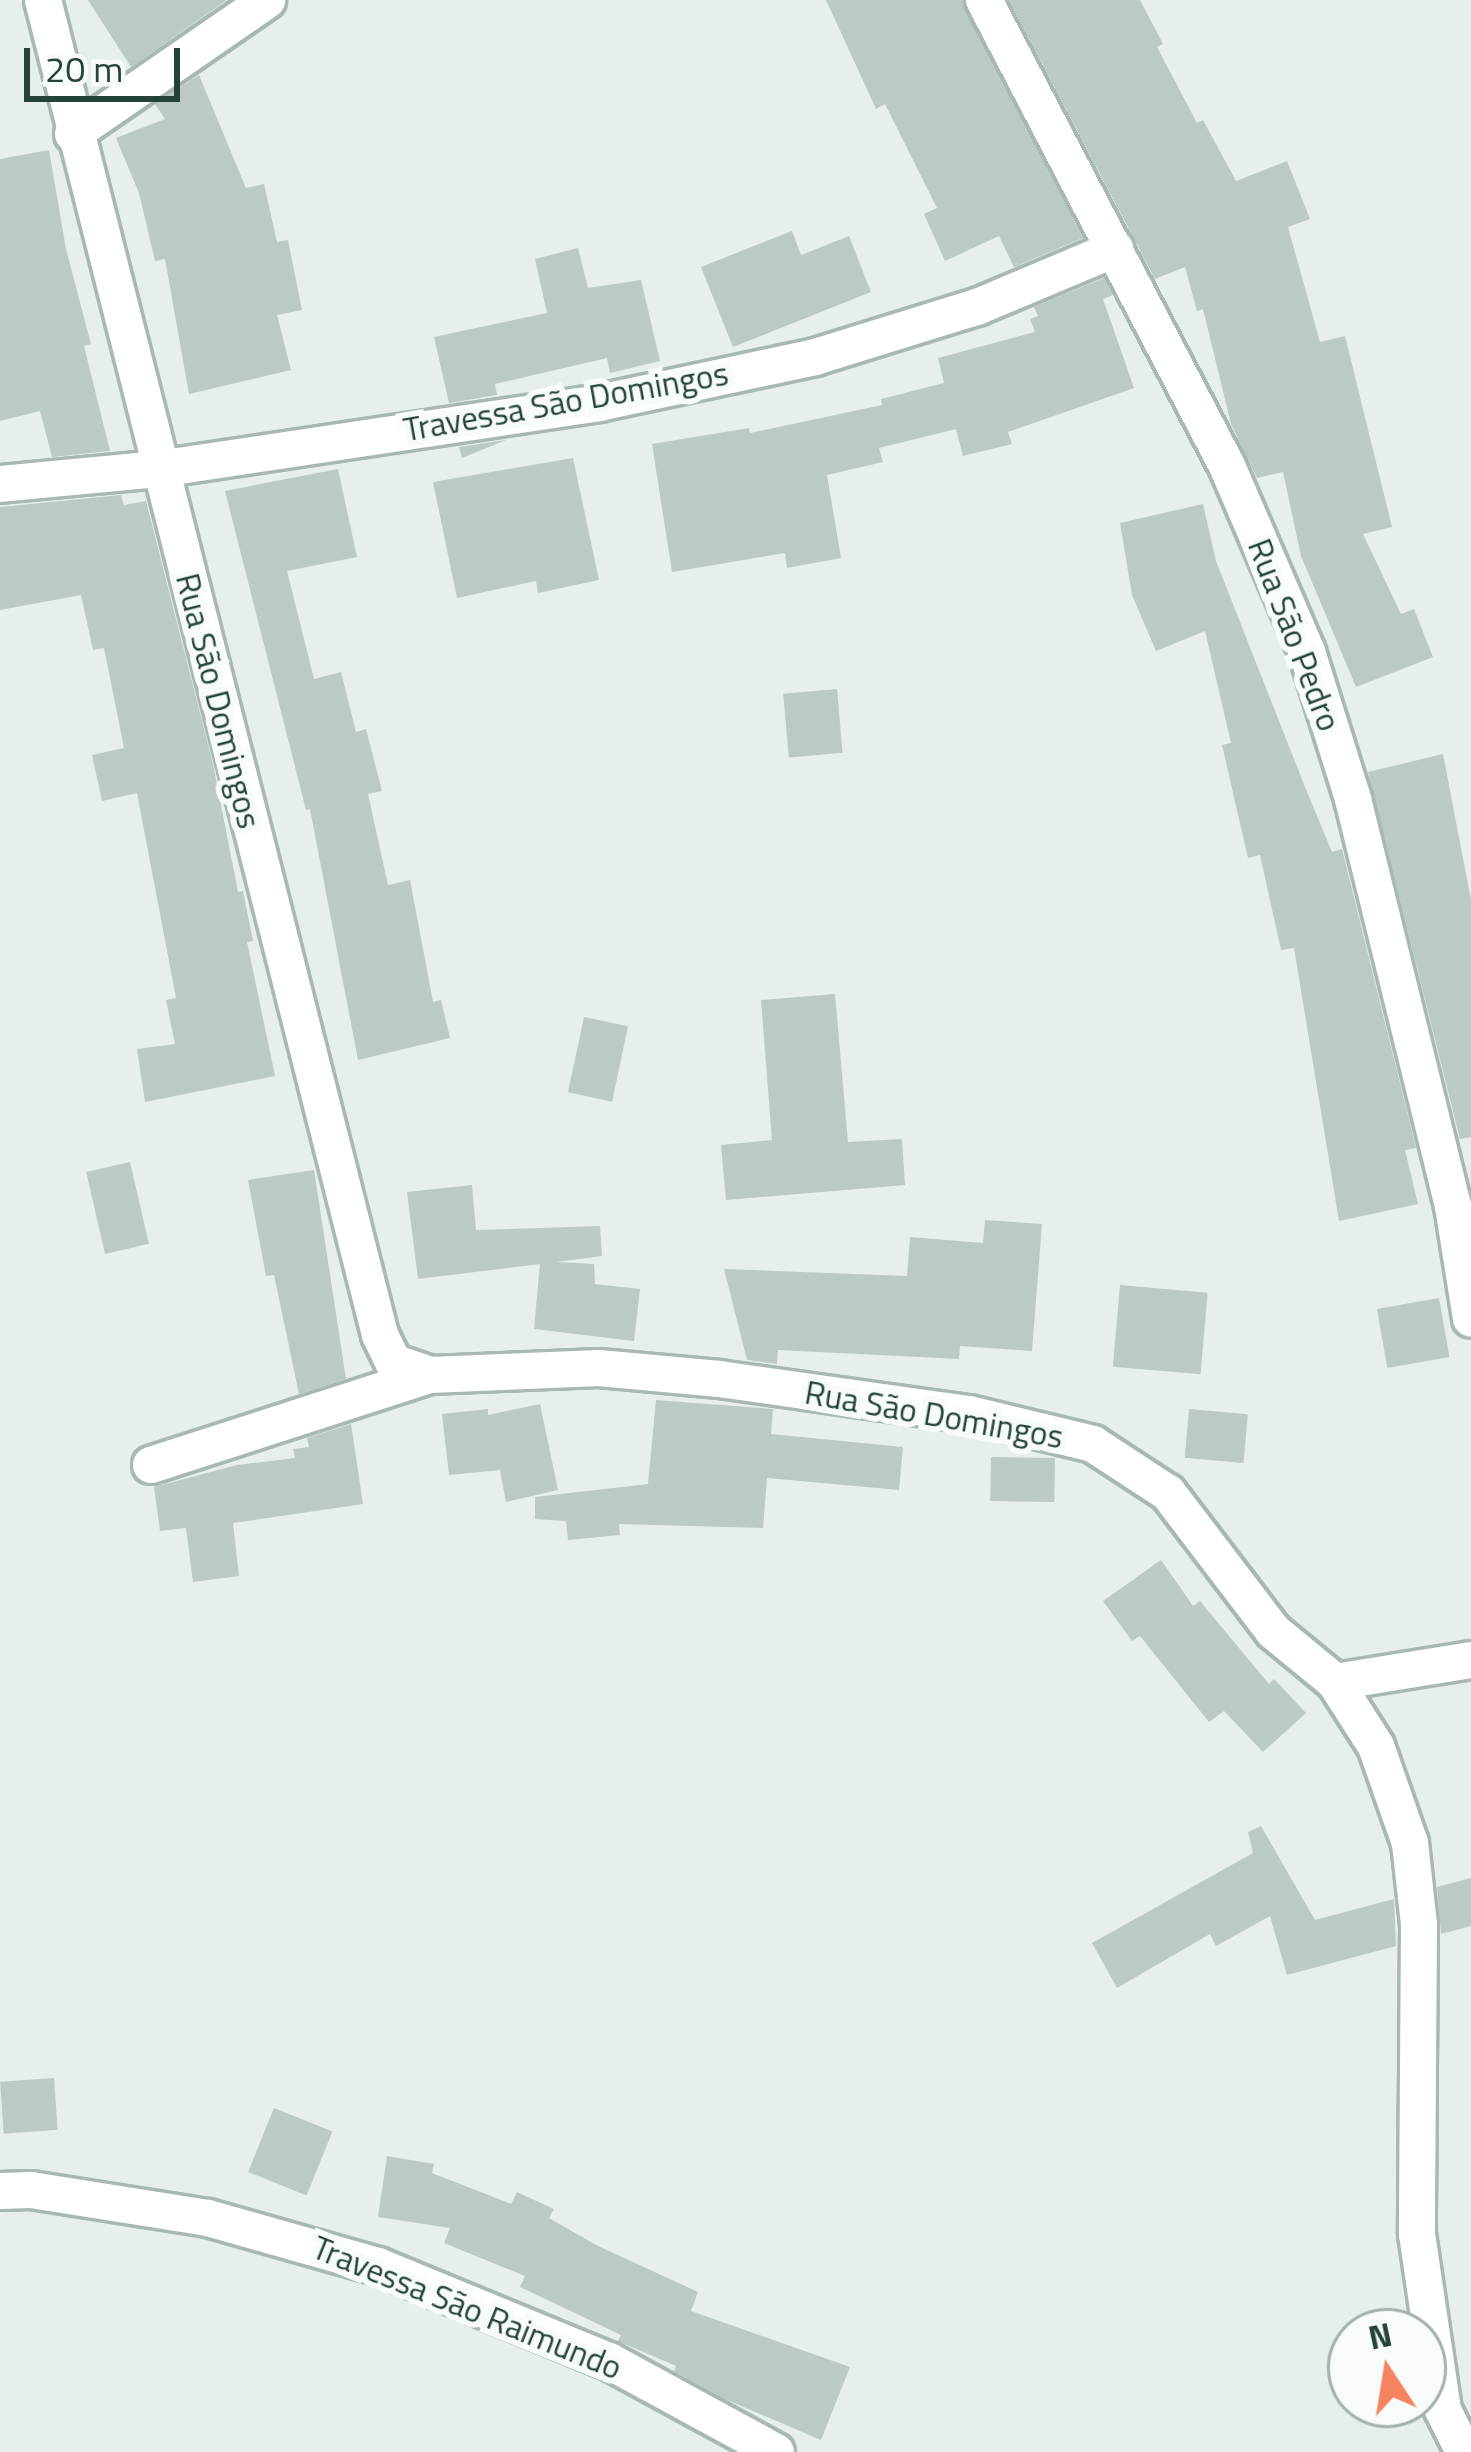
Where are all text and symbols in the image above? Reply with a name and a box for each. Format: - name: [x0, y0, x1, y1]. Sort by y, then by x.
- scale bar: [30, 24, 186, 98]
- text: 20 m: [45, 41, 123, 96]
- street label: Travessa São Domingos: [401, 354, 731, 450]
- street label: Rua São Pedro: [1239, 533, 1349, 737]
- street label: Rua São Domingos: [167, 569, 269, 833]
- street label: Rua São Domingos: [802, 1373, 1066, 1457]
- street label: Travessa São Raimundo: [307, 2228, 627, 2388]
- north arrow: [1327, 2308, 1447, 2428]
- text: N: [1364, 2309, 1397, 2363]

